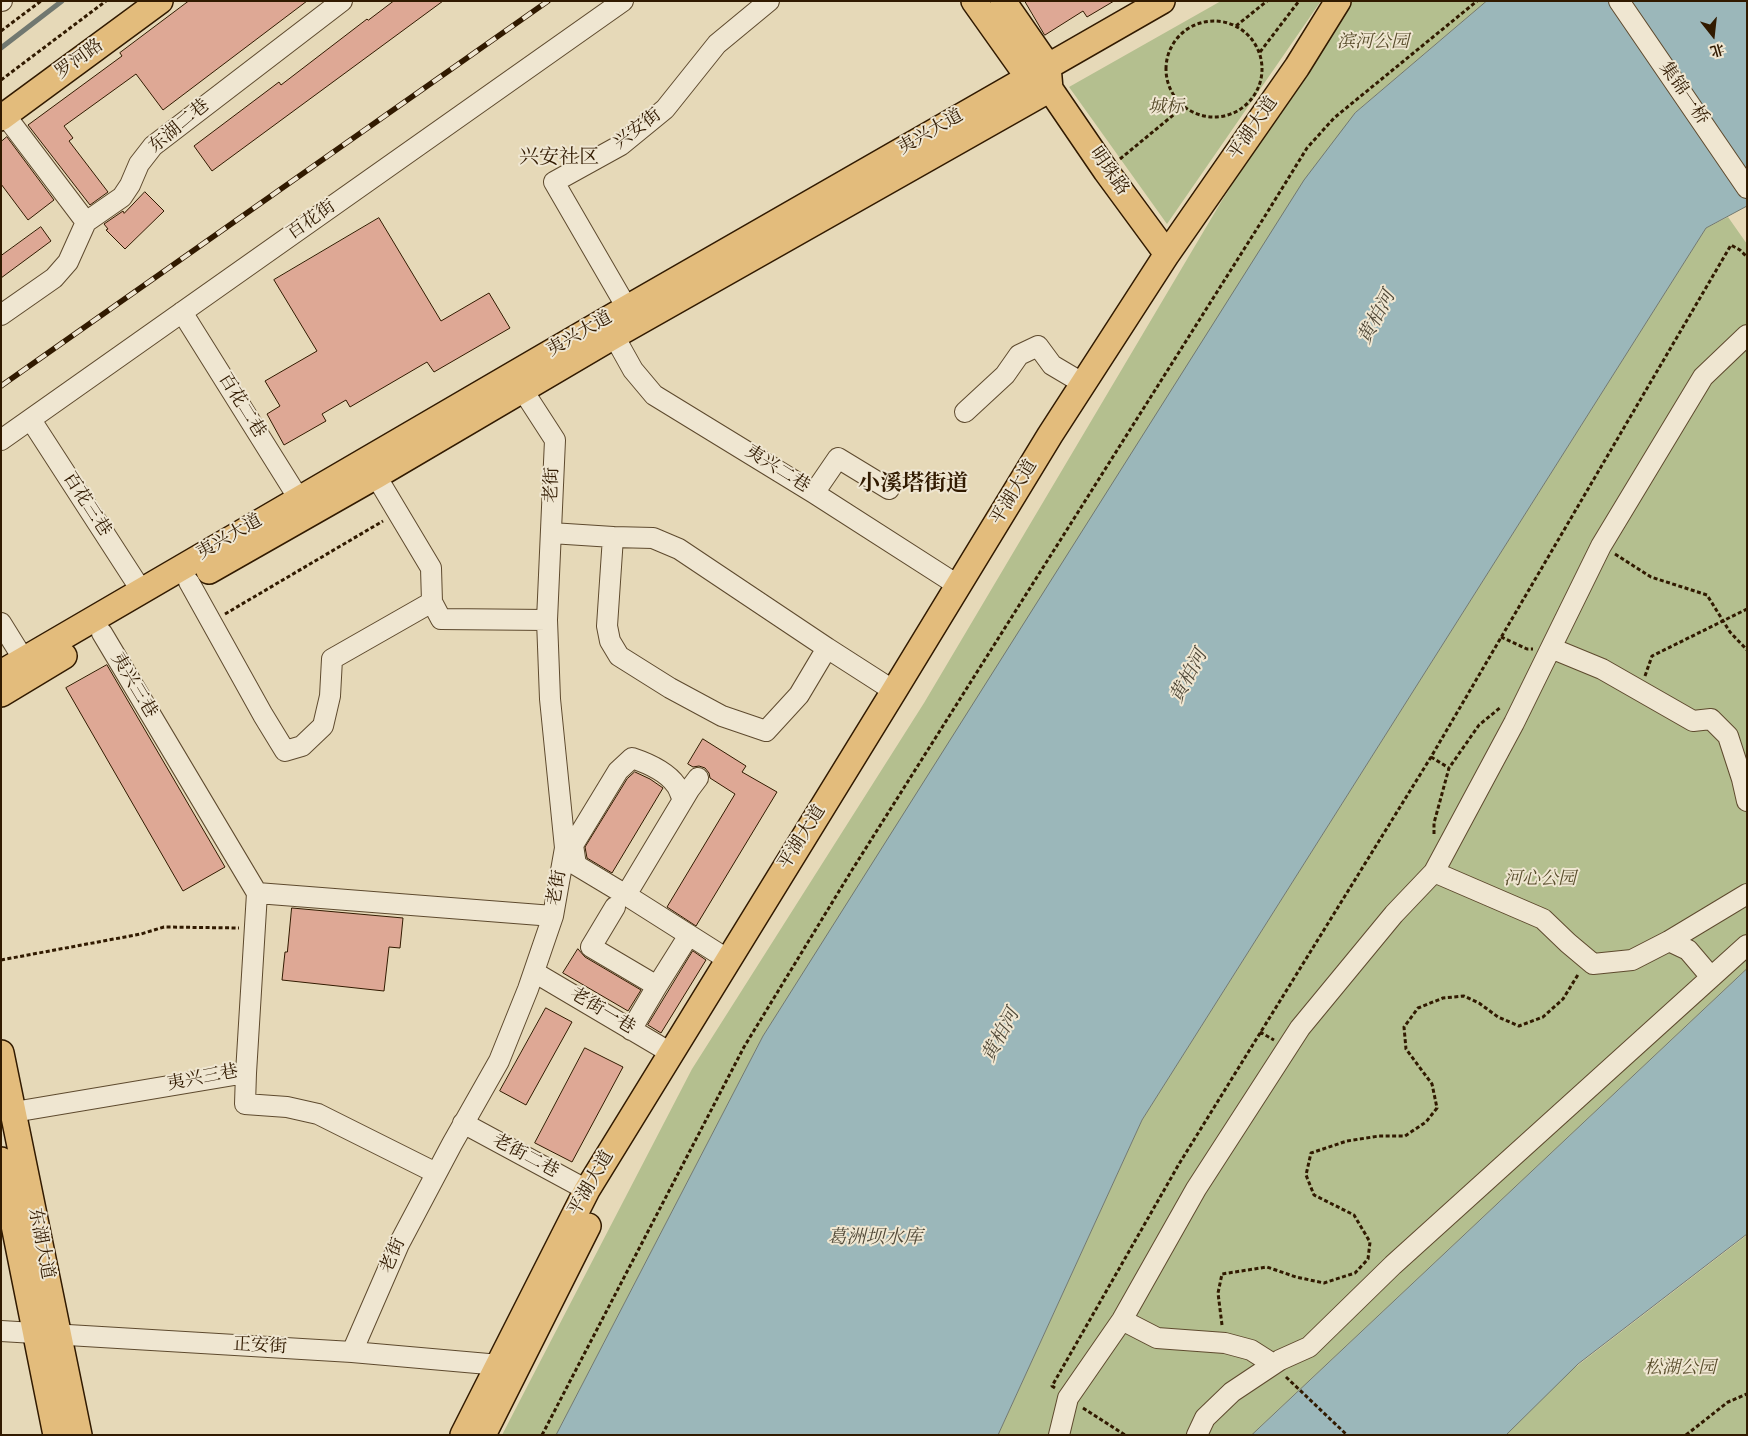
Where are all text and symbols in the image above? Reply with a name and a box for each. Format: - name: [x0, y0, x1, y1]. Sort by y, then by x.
- north arrow: [1688, 10, 1738, 60]
- park label: 滨河公园: [1337, 32, 1409, 54]
- street label: 罗河路: [52, 35, 108, 85]
- text: 北: [1708, 39, 1726, 60]
- street label: 集锦一桥: [1654, 58, 1712, 130]
- street label: 平湖大道: [1225, 93, 1283, 165]
- street label: 东湖二巷: [145, 96, 215, 158]
- park label: 城标: [1148, 97, 1184, 119]
- street label: 兴安街: [610, 105, 666, 155]
- street label: 夷兴大道: [894, 106, 968, 160]
- street label: 明珠路: [1084, 144, 1132, 200]
- district label: 兴安社区: [519, 147, 599, 171]
- street label: 百花街: [284, 197, 340, 245]
- water label: 黄柏河: [1355, 287, 1401, 349]
- street label: 夷兴大道: [543, 308, 617, 362]
- street label: 百花二巷: [213, 370, 269, 442]
- street label: 夷兴二巷: [741, 442, 813, 498]
- street label: 平湖大道: [987, 457, 1043, 529]
- street label: 老街: [542, 467, 564, 503]
- street label: 百花三巷: [57, 469, 115, 541]
- district label: 小溪塔街道: [858, 472, 968, 498]
- street label: 夷兴大道: [193, 511, 267, 565]
- water label: 黄柏河: [1167, 646, 1213, 708]
- street label: 夷兴三巷: [105, 650, 161, 722]
- street label: 平湖大道: [775, 802, 831, 874]
- street label: 老街: [544, 868, 572, 908]
- park label: 河心公园: [1504, 869, 1576, 891]
- street label: 老街一巷: [566, 984, 638, 1040]
- water label: 黄柏河: [979, 1005, 1025, 1067]
- street label: 夷兴三巷: [166, 1062, 240, 1096]
- street label: 老街二巷: [488, 1131, 562, 1183]
- street label: 平湖大道: [565, 1147, 619, 1221]
- street label: 东湖大道: [23, 1207, 57, 1281]
- water label: 葛洲坝水库: [828, 1228, 922, 1250]
- street label: 老街: [377, 1235, 411, 1277]
- street label: 正安街: [232, 1335, 288, 1359]
- park label: 松湖公园: [1644, 1358, 1716, 1380]

